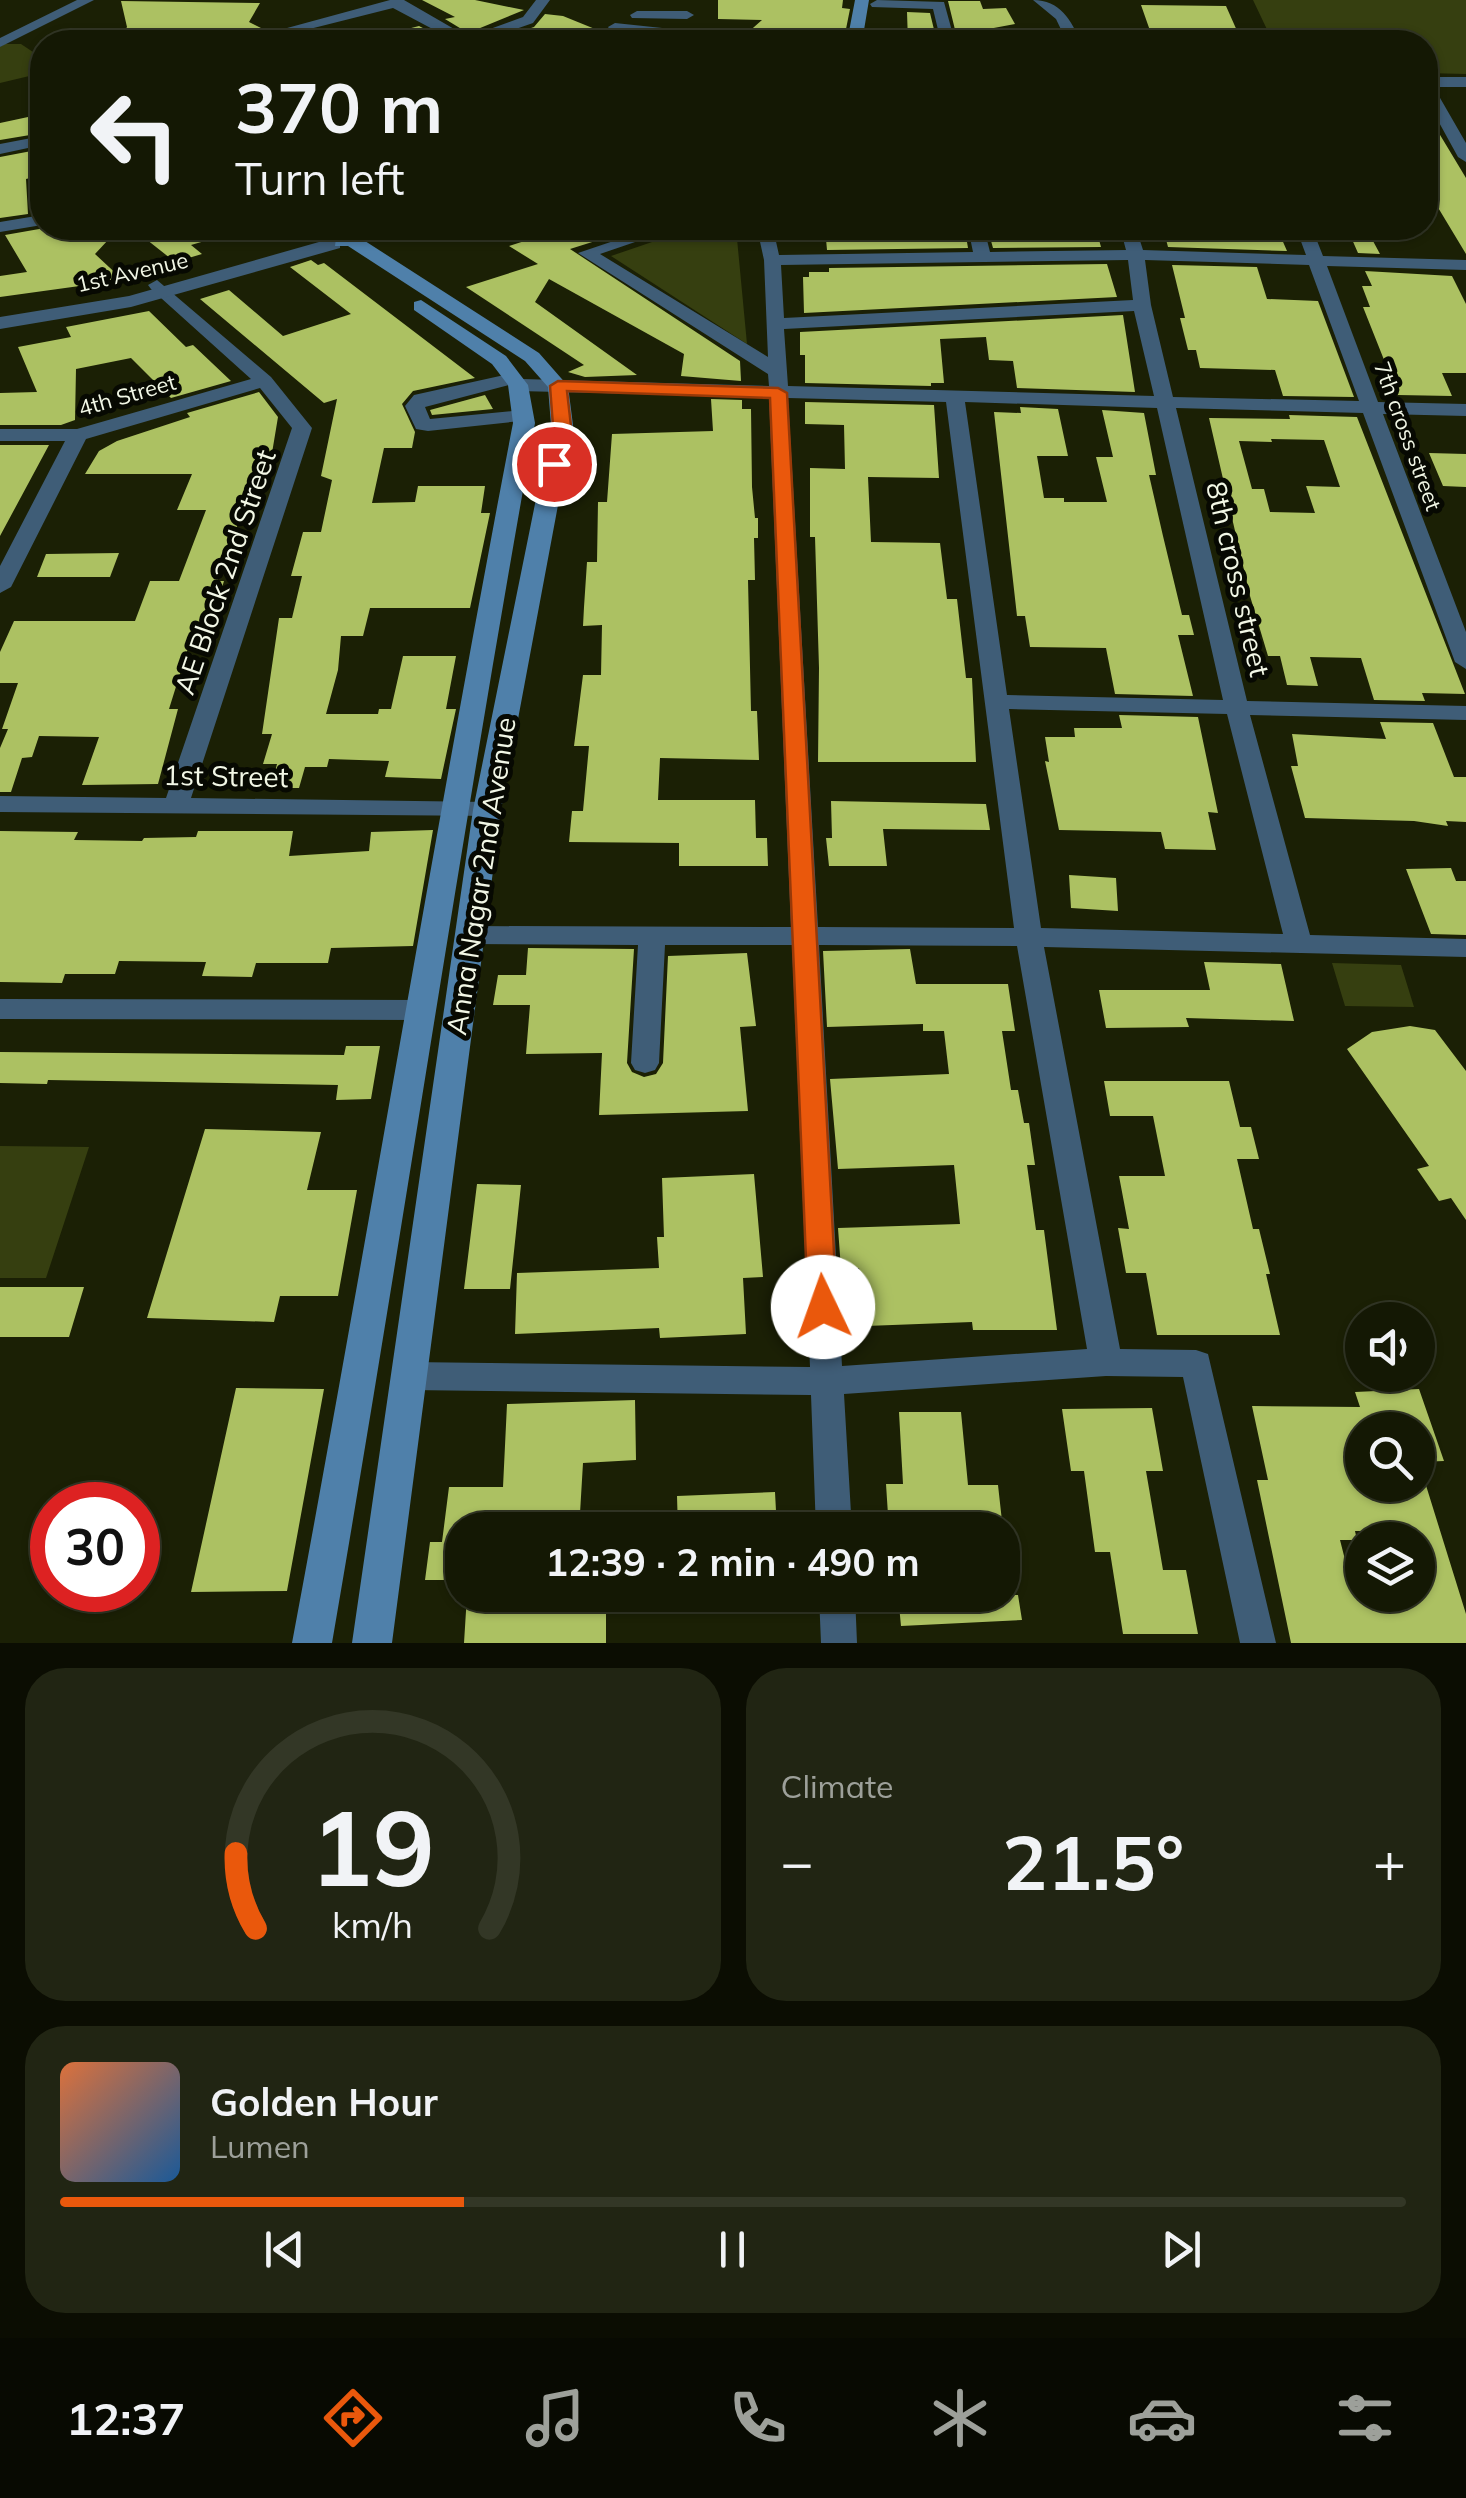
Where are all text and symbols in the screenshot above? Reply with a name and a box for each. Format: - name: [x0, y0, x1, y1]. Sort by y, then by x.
- text: 370 m: [235, 63, 443, 151]
- icon: left: [70, 70, 200, 200]
- text: Turn left: [235, 150, 404, 206]
- street label: 1st Avenue: [73, 246, 191, 298]
- street label: 7th cross street: [1368, 358, 1448, 515]
- street label: 4th Street: [75, 368, 179, 422]
- pin: [512, 422, 597, 507]
- icon: arrive: [527, 437, 582, 492]
- street label: AE Block 2nd Street: [166, 445, 283, 699]
- street label: 8th cross street: [1199, 478, 1278, 680]
- street label: Anna Nagar 2nd Avenue: [438, 715, 523, 1037]
- street label: 1st Street: [163, 757, 289, 794]
- position arrow: [771, 1255, 875, 1359]
- map controls: [1345, 1302, 1435, 1612]
- button: sound: [1345, 1302, 1435, 1392]
- button: search: [1345, 1412, 1435, 1502]
- speed limit sign: 30: [30, 1482, 160, 1612]
- button: layers: [1345, 1522, 1435, 1612]
- text: 12:39 · 2 min · 490 m: [545, 1538, 920, 1586]
- text: Climate: [781, 1766, 893, 1806]
- text: 19: [310, 1781, 435, 1912]
- text: 21.5°: [1002, 1815, 1184, 1909]
- text: −: [781, 1827, 814, 1896]
- text: +: [1373, 1827, 1406, 1896]
- text: km/h: [332, 1902, 413, 1947]
- text: Golden Hour: [210, 2078, 438, 2126]
- text: Lumen: [210, 2126, 310, 2166]
- icon: previous: [257, 2222, 312, 2277]
- icon: pause: [705, 2222, 760, 2277]
- icon: next: [1154, 2222, 1209, 2277]
- icon: directions: [318, 2383, 388, 2453]
- icon: music: [520, 2383, 590, 2453]
- icon: phone: [723, 2383, 793, 2453]
- icon: climate: [925, 2383, 995, 2453]
- icon: car: [1127, 2383, 1197, 2453]
- icon: filters: [1330, 2383, 1400, 2453]
- text: 12:37: [66, 2390, 185, 2446]

